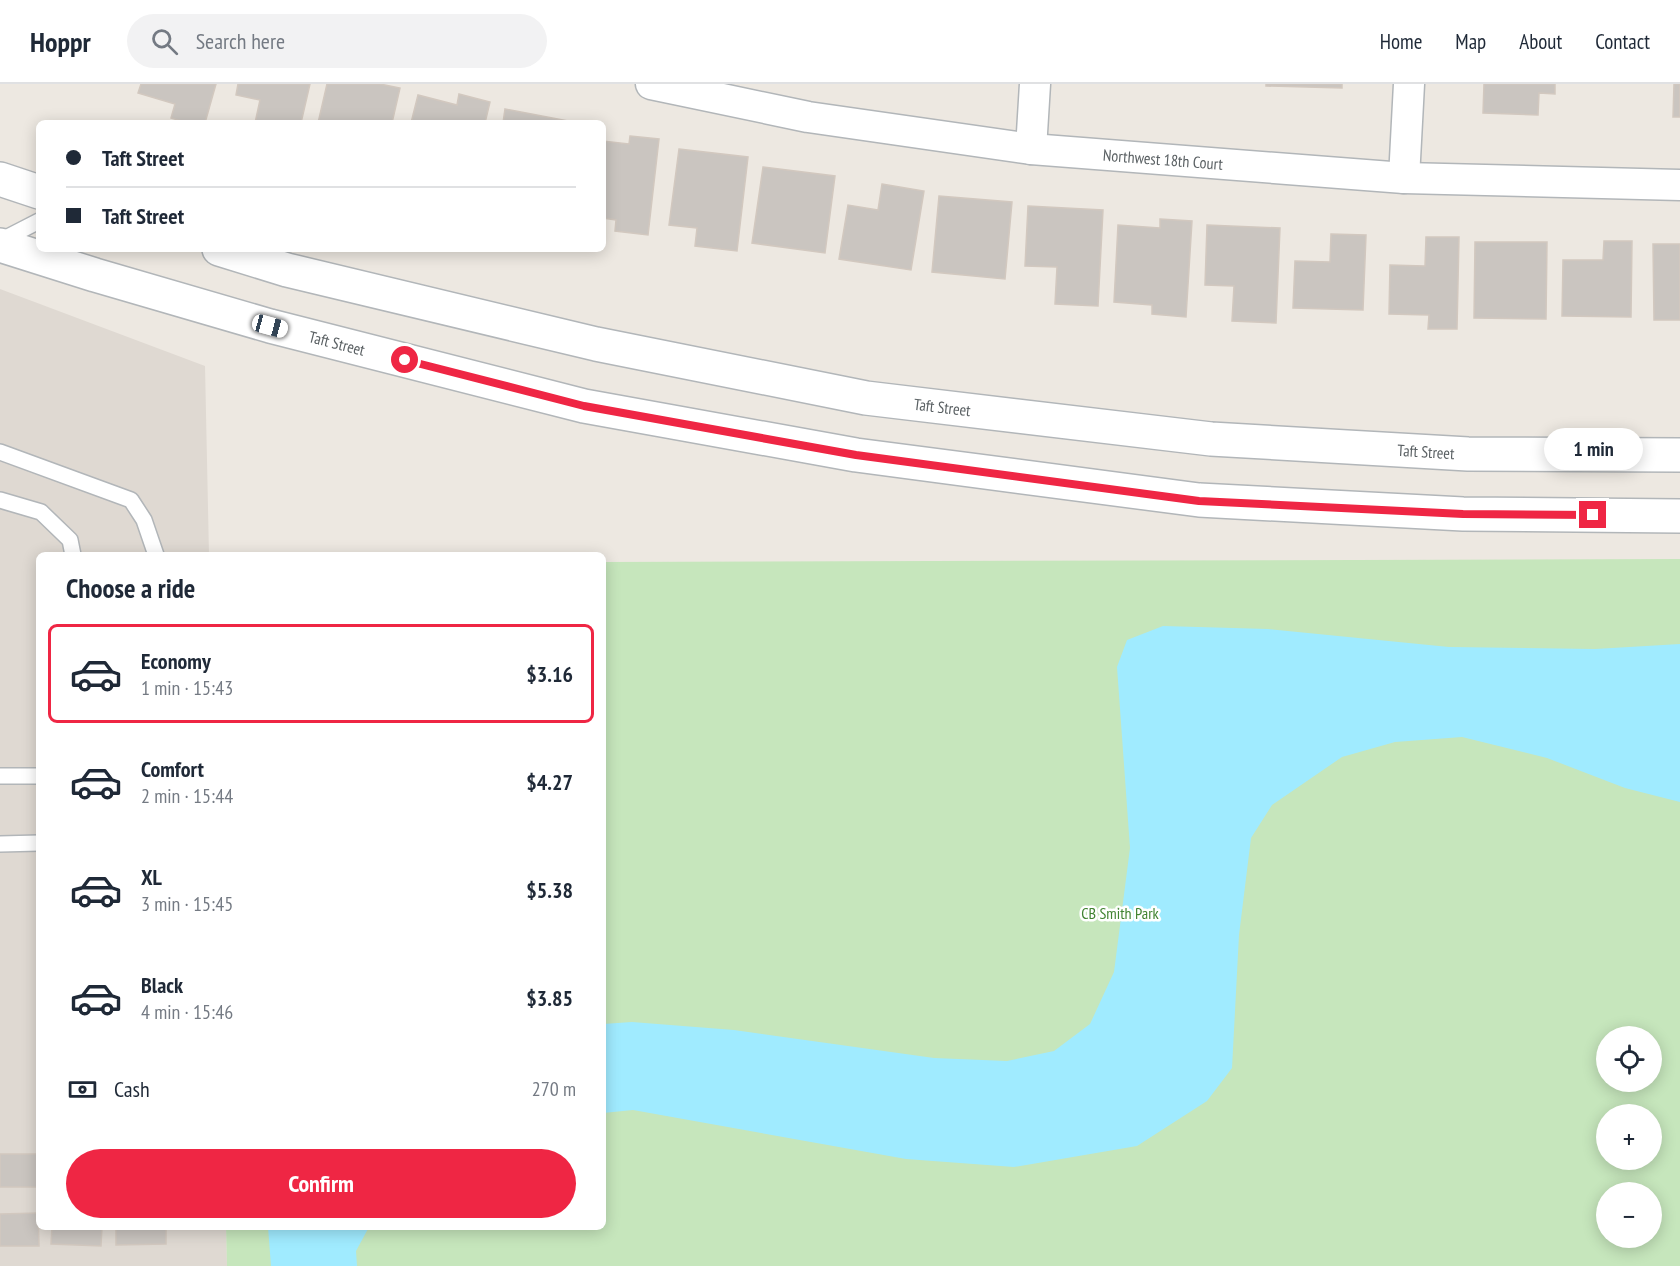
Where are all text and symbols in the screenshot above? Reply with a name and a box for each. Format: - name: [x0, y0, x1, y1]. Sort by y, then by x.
- search box: [127, 14, 547, 68]
- text: Hoppr: [30, 23, 91, 60]
- icon: search: [148, 25, 181, 58]
- text: Search here: [196, 27, 285, 55]
- text: Home: [1380, 28, 1422, 55]
- text: Map: [1455, 28, 1486, 55]
- text: About: [1519, 28, 1562, 55]
- text: Contact: [1595, 28, 1650, 55]
- text: Taft Street: [102, 144, 184, 172]
- street label: Northwest 18th Court: [1102, 145, 1224, 174]
- text: Taft Street: [102, 202, 184, 230]
- car: [250, 313, 290, 339]
- street label: Taft Street: [307, 326, 368, 360]
- route start: [391, 346, 418, 373]
- street label: Taft Street: [913, 394, 972, 420]
- callout: 1 min: [1544, 428, 1642, 470]
- text: 1 min: [1573, 436, 1614, 462]
- street label: Taft Street: [1397, 440, 1456, 463]
- route end: [1579, 501, 1606, 528]
- text: Choose a ride: [66, 571, 195, 605]
- icon: car: [69, 647, 123, 701]
- text: Economy: [141, 647, 211, 675]
- text: $3.16: [526, 660, 573, 688]
- text: 1 min · 15:43: [141, 675, 233, 701]
- icon: car: [69, 755, 123, 809]
- text: Comfort: [141, 755, 204, 783]
- text: $4.27: [526, 768, 573, 796]
- text: 2 min · 15:44: [141, 783, 233, 809]
- icon: car: [69, 863, 123, 917]
- text: XL: [141, 863, 162, 891]
- text: $5.38: [526, 876, 573, 904]
- text: 3 min · 15:45: [141, 891, 233, 917]
- park label: CB Smith Park: [1081, 903, 1160, 923]
- icon: car: [69, 971, 123, 1025]
- text: Black: [141, 971, 183, 999]
- text: $3.85: [526, 984, 573, 1012]
- text: 4 min · 15:46: [141, 999, 233, 1025]
- map controls: [1596, 1026, 1662, 1248]
- button: locate: [1596, 1026, 1662, 1092]
- icon: cash: [66, 1073, 99, 1106]
- text: Cash: [114, 1075, 150, 1103]
- text: 270 m: [532, 1076, 576, 1102]
- button: +: [1596, 1104, 1662, 1170]
- button: Confirm: [66, 1149, 576, 1218]
- button: −: [1596, 1182, 1662, 1248]

